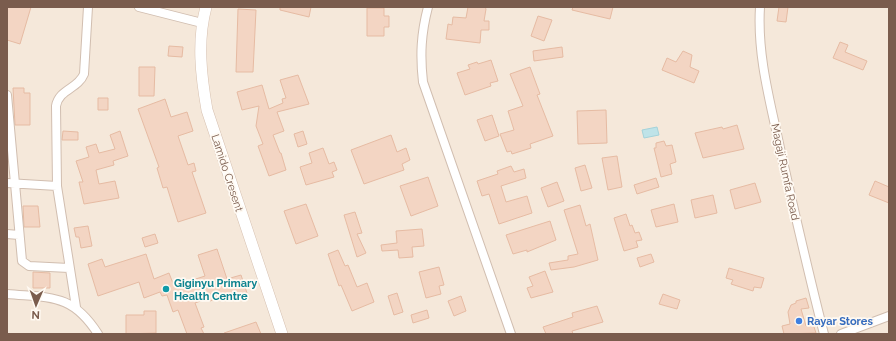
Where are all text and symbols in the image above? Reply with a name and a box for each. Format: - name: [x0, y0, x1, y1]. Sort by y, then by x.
- street label: Magaji Rumfa Road: [768, 122, 802, 222]
- street label: Lamido Cresent: [208, 133, 246, 214]
- place label: Giginyu Primary Health Centre: [174, 277, 257, 303]
- marker: Giginyu Primary Health Centre: [161, 284, 171, 294]
- north arrow: [16, 285, 56, 325]
- text: N: [31, 308, 40, 321]
- place label: Rayar Stores: [807, 315, 873, 328]
- marker: Rayar Stores: [794, 316, 804, 326]

